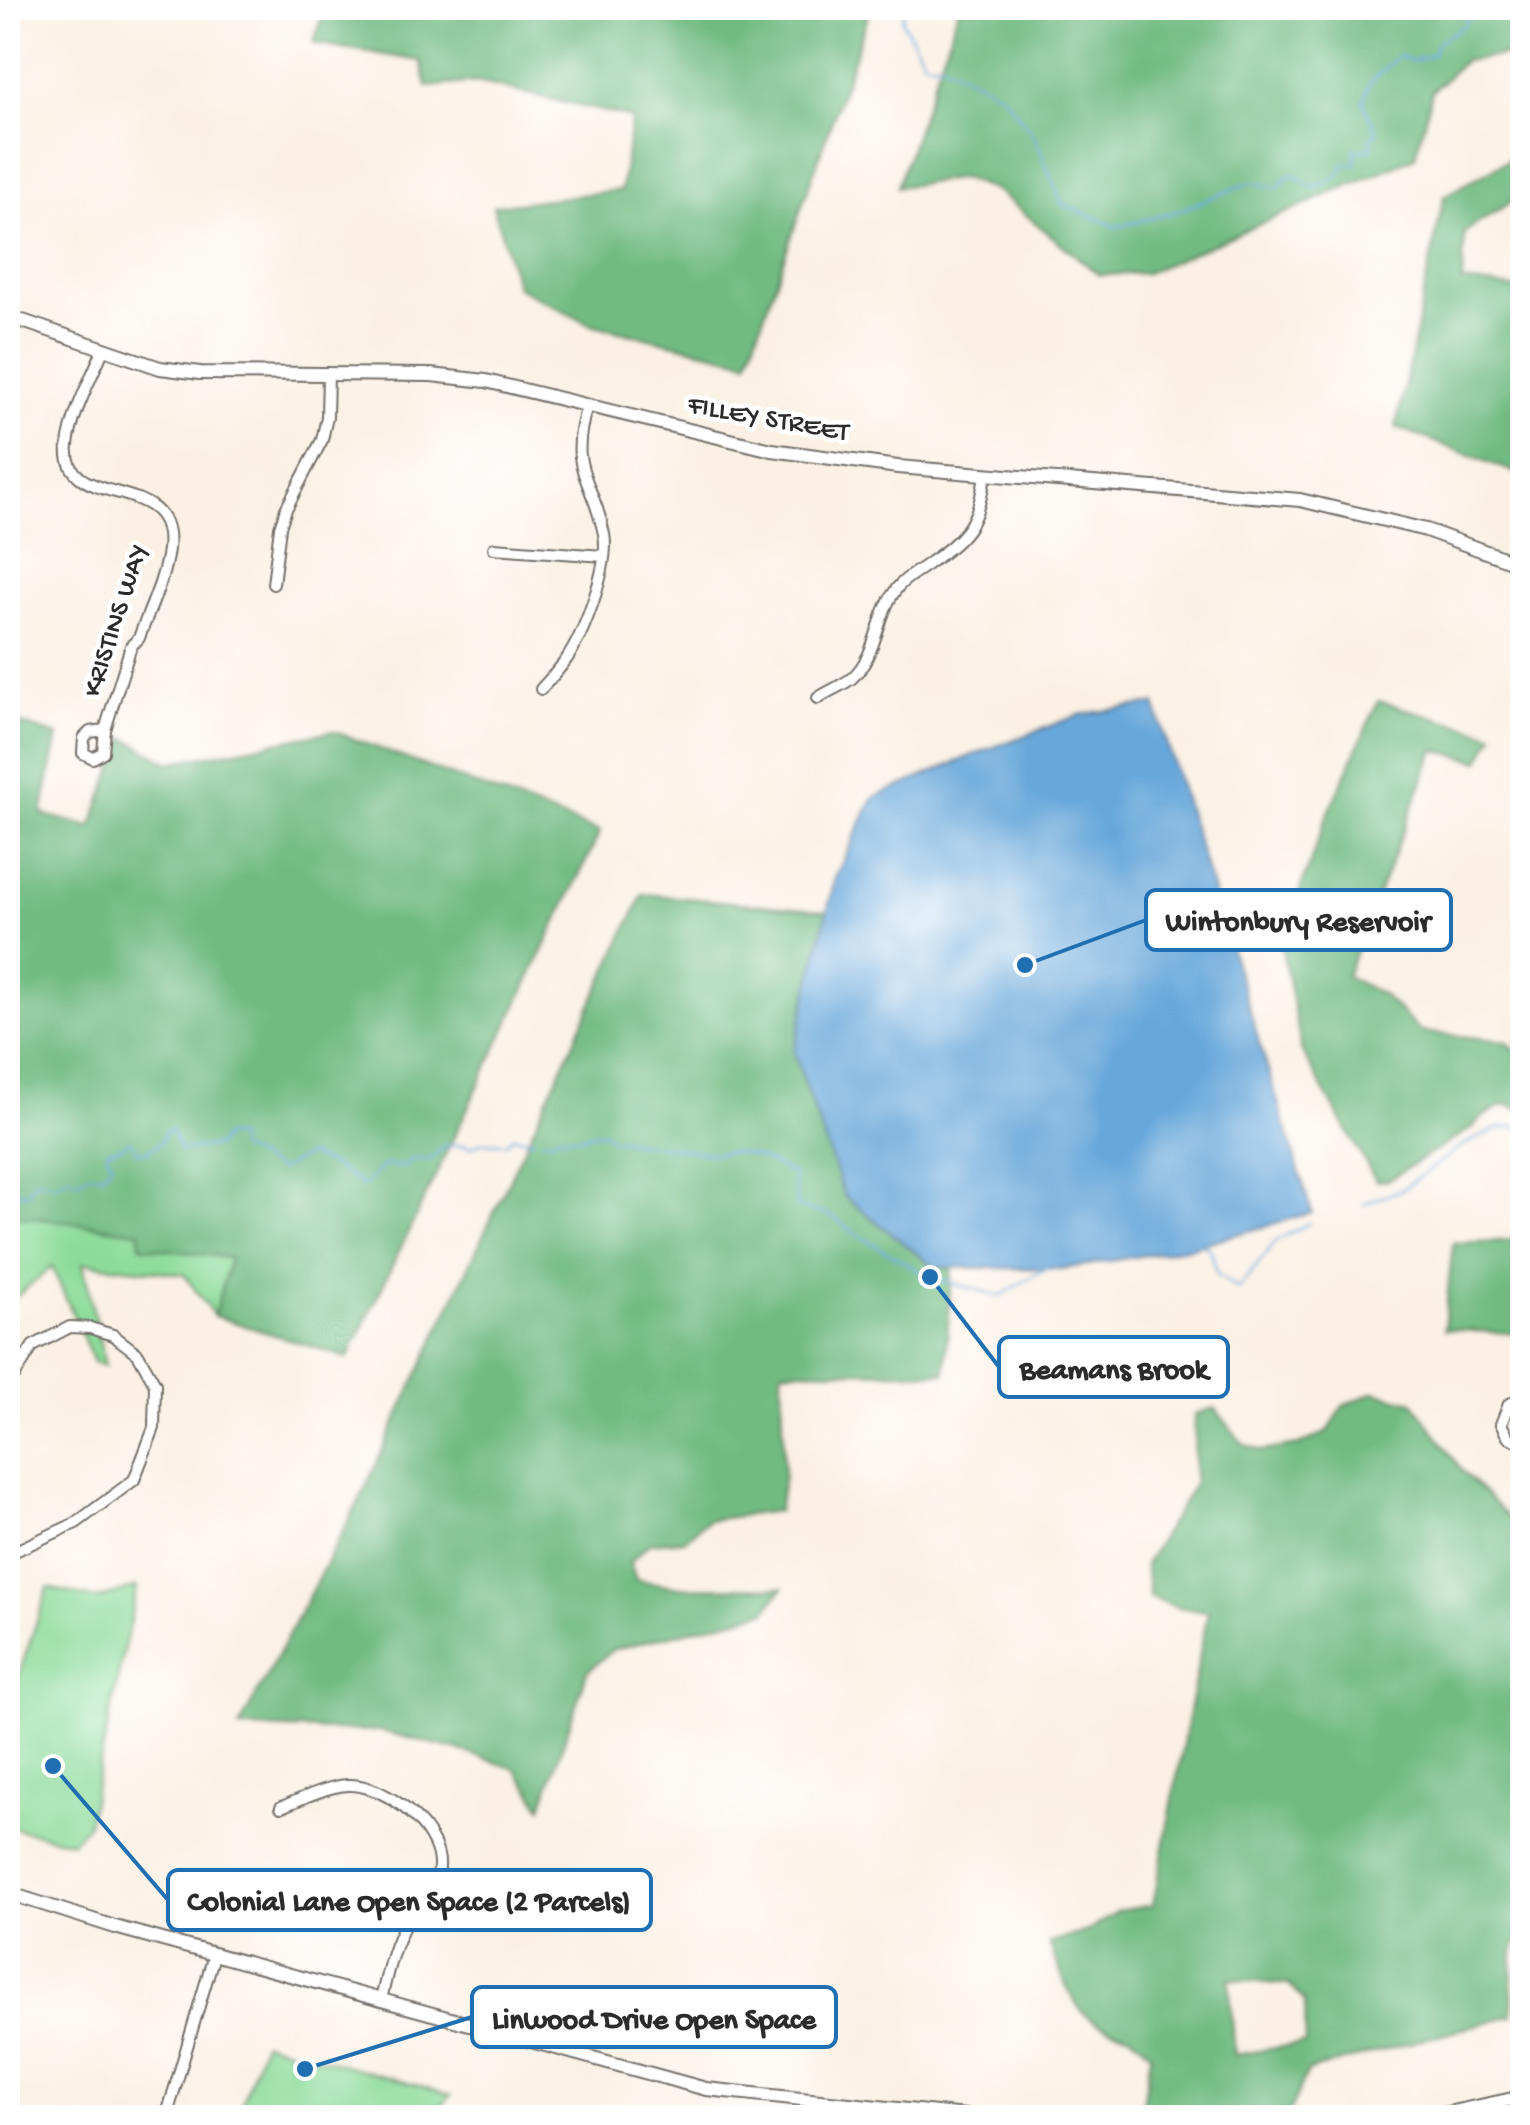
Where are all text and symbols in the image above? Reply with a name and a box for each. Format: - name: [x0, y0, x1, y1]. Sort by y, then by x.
- street label: FILLEY STREET: [684, 389, 852, 451]
- street label: KRISTINS WAY: [77, 541, 157, 701]
- callout: Wintonbury Reservoir: [1146, 890, 1451, 950]
- text: Wintonbury Reservoir: [1164, 907, 1434, 942]
- callout: Beamans Brook: [999, 1337, 1228, 1397]
- text: Beamans Brook: [1019, 1355, 1212, 1390]
- callout: Colonial Lane Open Space (2 Parcels): [168, 1870, 651, 1930]
- text: Colonial Lane Open Space (2 Parcels): [187, 1887, 631, 1922]
- callout: Linwood Drive Open Space: [472, 1987, 836, 2047]
- text: Linwood Drive Open Space: [492, 2005, 818, 2040]

